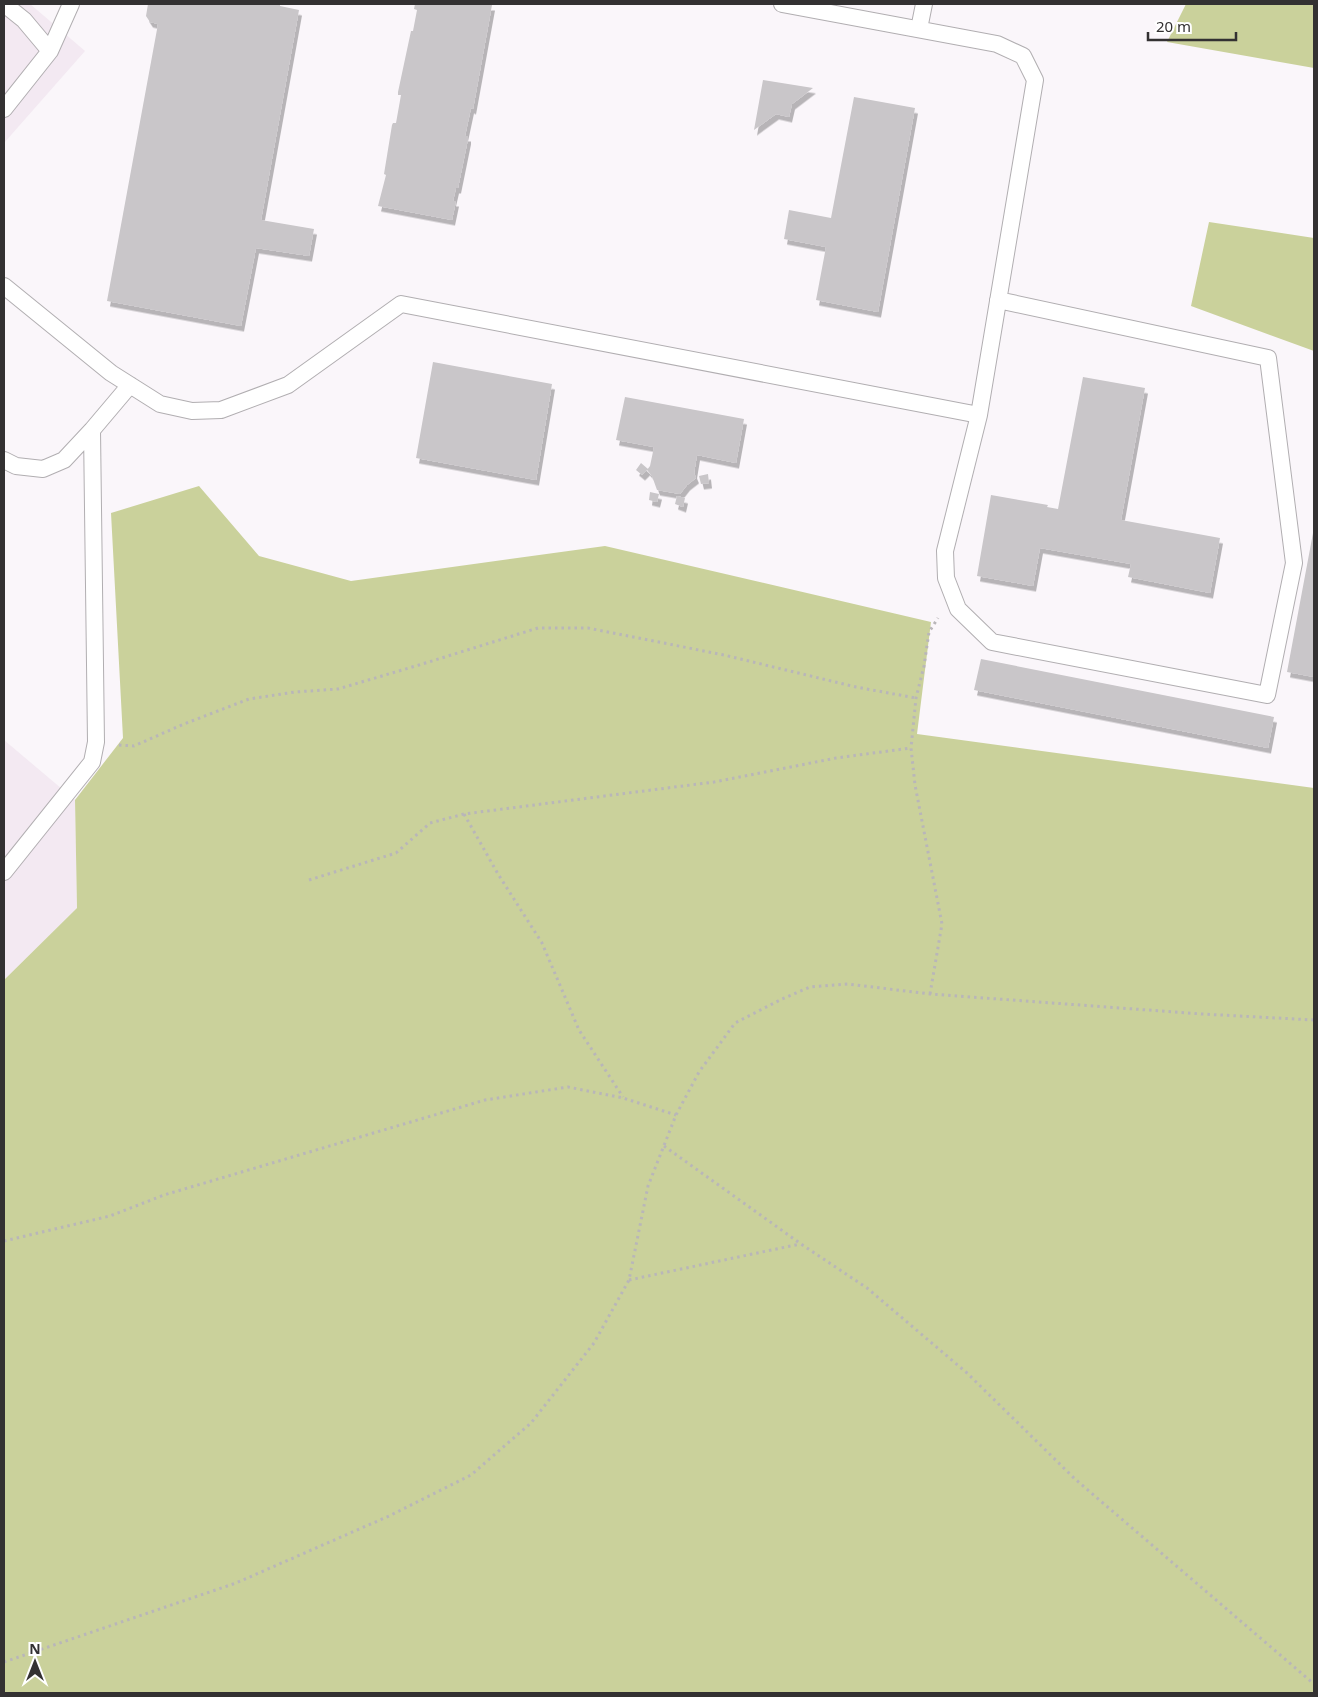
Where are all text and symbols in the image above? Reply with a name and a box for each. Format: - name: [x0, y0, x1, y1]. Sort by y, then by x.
- scale bar: [1148, 10, 1236, 42]
- text: 20 m: [1156, 16, 1191, 36]
- north arrow: [10, 1637, 60, 1687]
- text: N: [29, 1639, 41, 1658]

